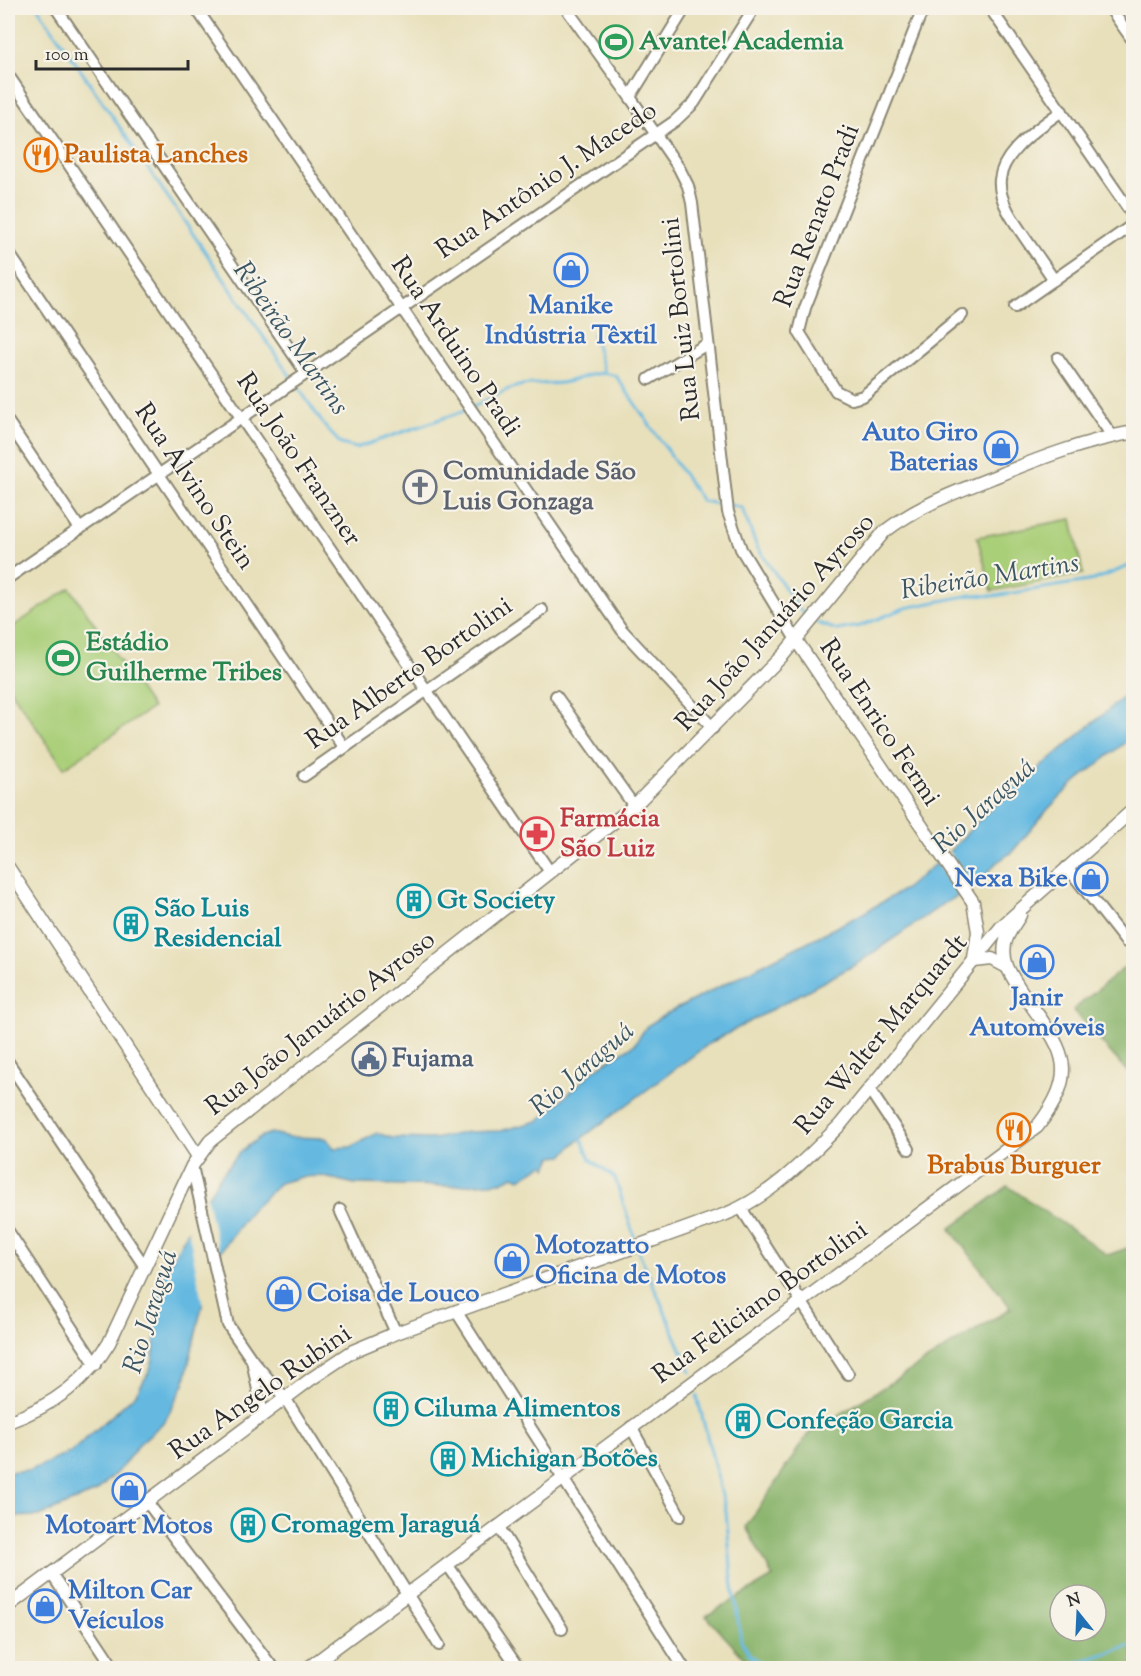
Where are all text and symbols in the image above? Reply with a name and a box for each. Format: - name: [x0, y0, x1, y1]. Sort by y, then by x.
- sports icon: Avante! Academia: [598, 24, 634, 60]
- place label: Avante! Academia: [639, 24, 844, 61]
- scale bar: [36, 33, 188, 71]
- text: 100 m: [45, 43, 89, 69]
- street label: Rua Antônio J. Macedo: [429, 93, 665, 269]
- street label: Rua Renato Pradi: [766, 119, 870, 313]
- restaurant icon: Paulista Lanches: [23, 137, 59, 173]
- place label: Paulista Lanches: [64, 137, 248, 174]
- street label: Rua Luiz Bortolini: [653, 215, 711, 423]
- street label: Rua Arduino Pradi: [381, 250, 529, 444]
- shop icon: Manike Indústria Têxtil: [553, 252, 589, 288]
- water label: Ribeirão Martins: [222, 254, 358, 424]
- place label: Manike Indústria Têxtil: [485, 288, 658, 355]
- street label: Rua João Franzner: [226, 366, 370, 554]
- street label: Rua Alvino Stein: [125, 396, 263, 578]
- place label: Auto Giro Baterias: [862, 415, 978, 482]
- shop icon: Auto Giro Baterias: [983, 430, 1019, 466]
- place label: Comunidade São Luis Gonzaga: [443, 454, 636, 521]
- church icon: Comunidade São Luis Gonzaga: [402, 469, 438, 505]
- street label: Rua João Januário Ayroso: [668, 506, 884, 740]
- water label: Ribeirão Martins: [898, 545, 1082, 611]
- street label: Rua Alberto Bortolini: [299, 589, 521, 759]
- place label: Estádio Guilherme Tribes: [86, 625, 282, 692]
- street label: Rua Enrico Fermi: [809, 632, 949, 814]
- sports icon: Estádio Guilherme Tribes: [45, 640, 81, 676]
- water label: Rio Jaraguá: [925, 750, 1045, 864]
- place label: Farmácia São Luiz: [560, 801, 660, 868]
- pharmacy icon: Farmácia São Luiz: [519, 816, 555, 852]
- place label: Nexa Bike: [954, 861, 1068, 898]
- shop icon: Nexa Bike: [1073, 861, 1109, 897]
- building icon: Gt Society: [396, 883, 432, 919]
- place label: Gt Society: [437, 883, 555, 920]
- place label: São Luis Residencial: [154, 891, 282, 958]
- building icon: São Luis Residencial: [113, 906, 149, 942]
- street label: Rua João Januário Ayroso: [198, 922, 444, 1126]
- street label: Rua Walter Marquardt: [787, 926, 977, 1144]
- shop icon: Janir Automóveis: [1019, 944, 1055, 980]
- place label: Janir Automóveis: [969, 980, 1105, 1047]
- water label: Rio Jaraguá: [522, 1013, 644, 1127]
- public building icon: Fujama: [351, 1041, 387, 1077]
- place label: Fujama: [392, 1041, 474, 1078]
- restaurant icon: Brabus Burguer: [996, 1112, 1032, 1148]
- place label: Brabus Burguer: [927, 1148, 1101, 1185]
- street label: Rua Feliciano Bortolini: [646, 1212, 876, 1394]
- place label: Motozatto Oficina de Motos: [535, 1228, 726, 1295]
- shop icon: Motozatto Oficina de Motos: [494, 1243, 530, 1279]
- water label: Rio Jaraguá: [115, 1245, 189, 1379]
- shop icon: Coisa de Louco: [266, 1276, 302, 1312]
- place label: Coisa de Louco: [307, 1276, 480, 1313]
- street label: Rua Angelo Rubini: [162, 1316, 360, 1470]
- building icon: Ciluma Alimentos: [373, 1391, 409, 1427]
- place label: Ciluma Alimentos: [414, 1391, 621, 1428]
- building icon: Confeção Garcia: [725, 1403, 761, 1439]
- place label: Confeção Garcia: [766, 1403, 953, 1440]
- building icon: Michigan Botões: [430, 1441, 466, 1477]
- place label: Michigan Botões: [471, 1441, 658, 1478]
- shop icon: Motoart Motos: [111, 1472, 147, 1508]
- building icon: Cromagem Jaraguá: [230, 1507, 266, 1543]
- place label: Cromagem Jaraguá: [271, 1507, 481, 1544]
- place label: Motoart Motos: [45, 1508, 213, 1545]
- place label: Milton Car Veículos: [68, 1573, 193, 1640]
- north arrow: [1048, 1583, 1108, 1643]
- shop icon: Milton Car Veículos: [27, 1588, 63, 1624]
- text: N: [1065, 1588, 1084, 1614]

